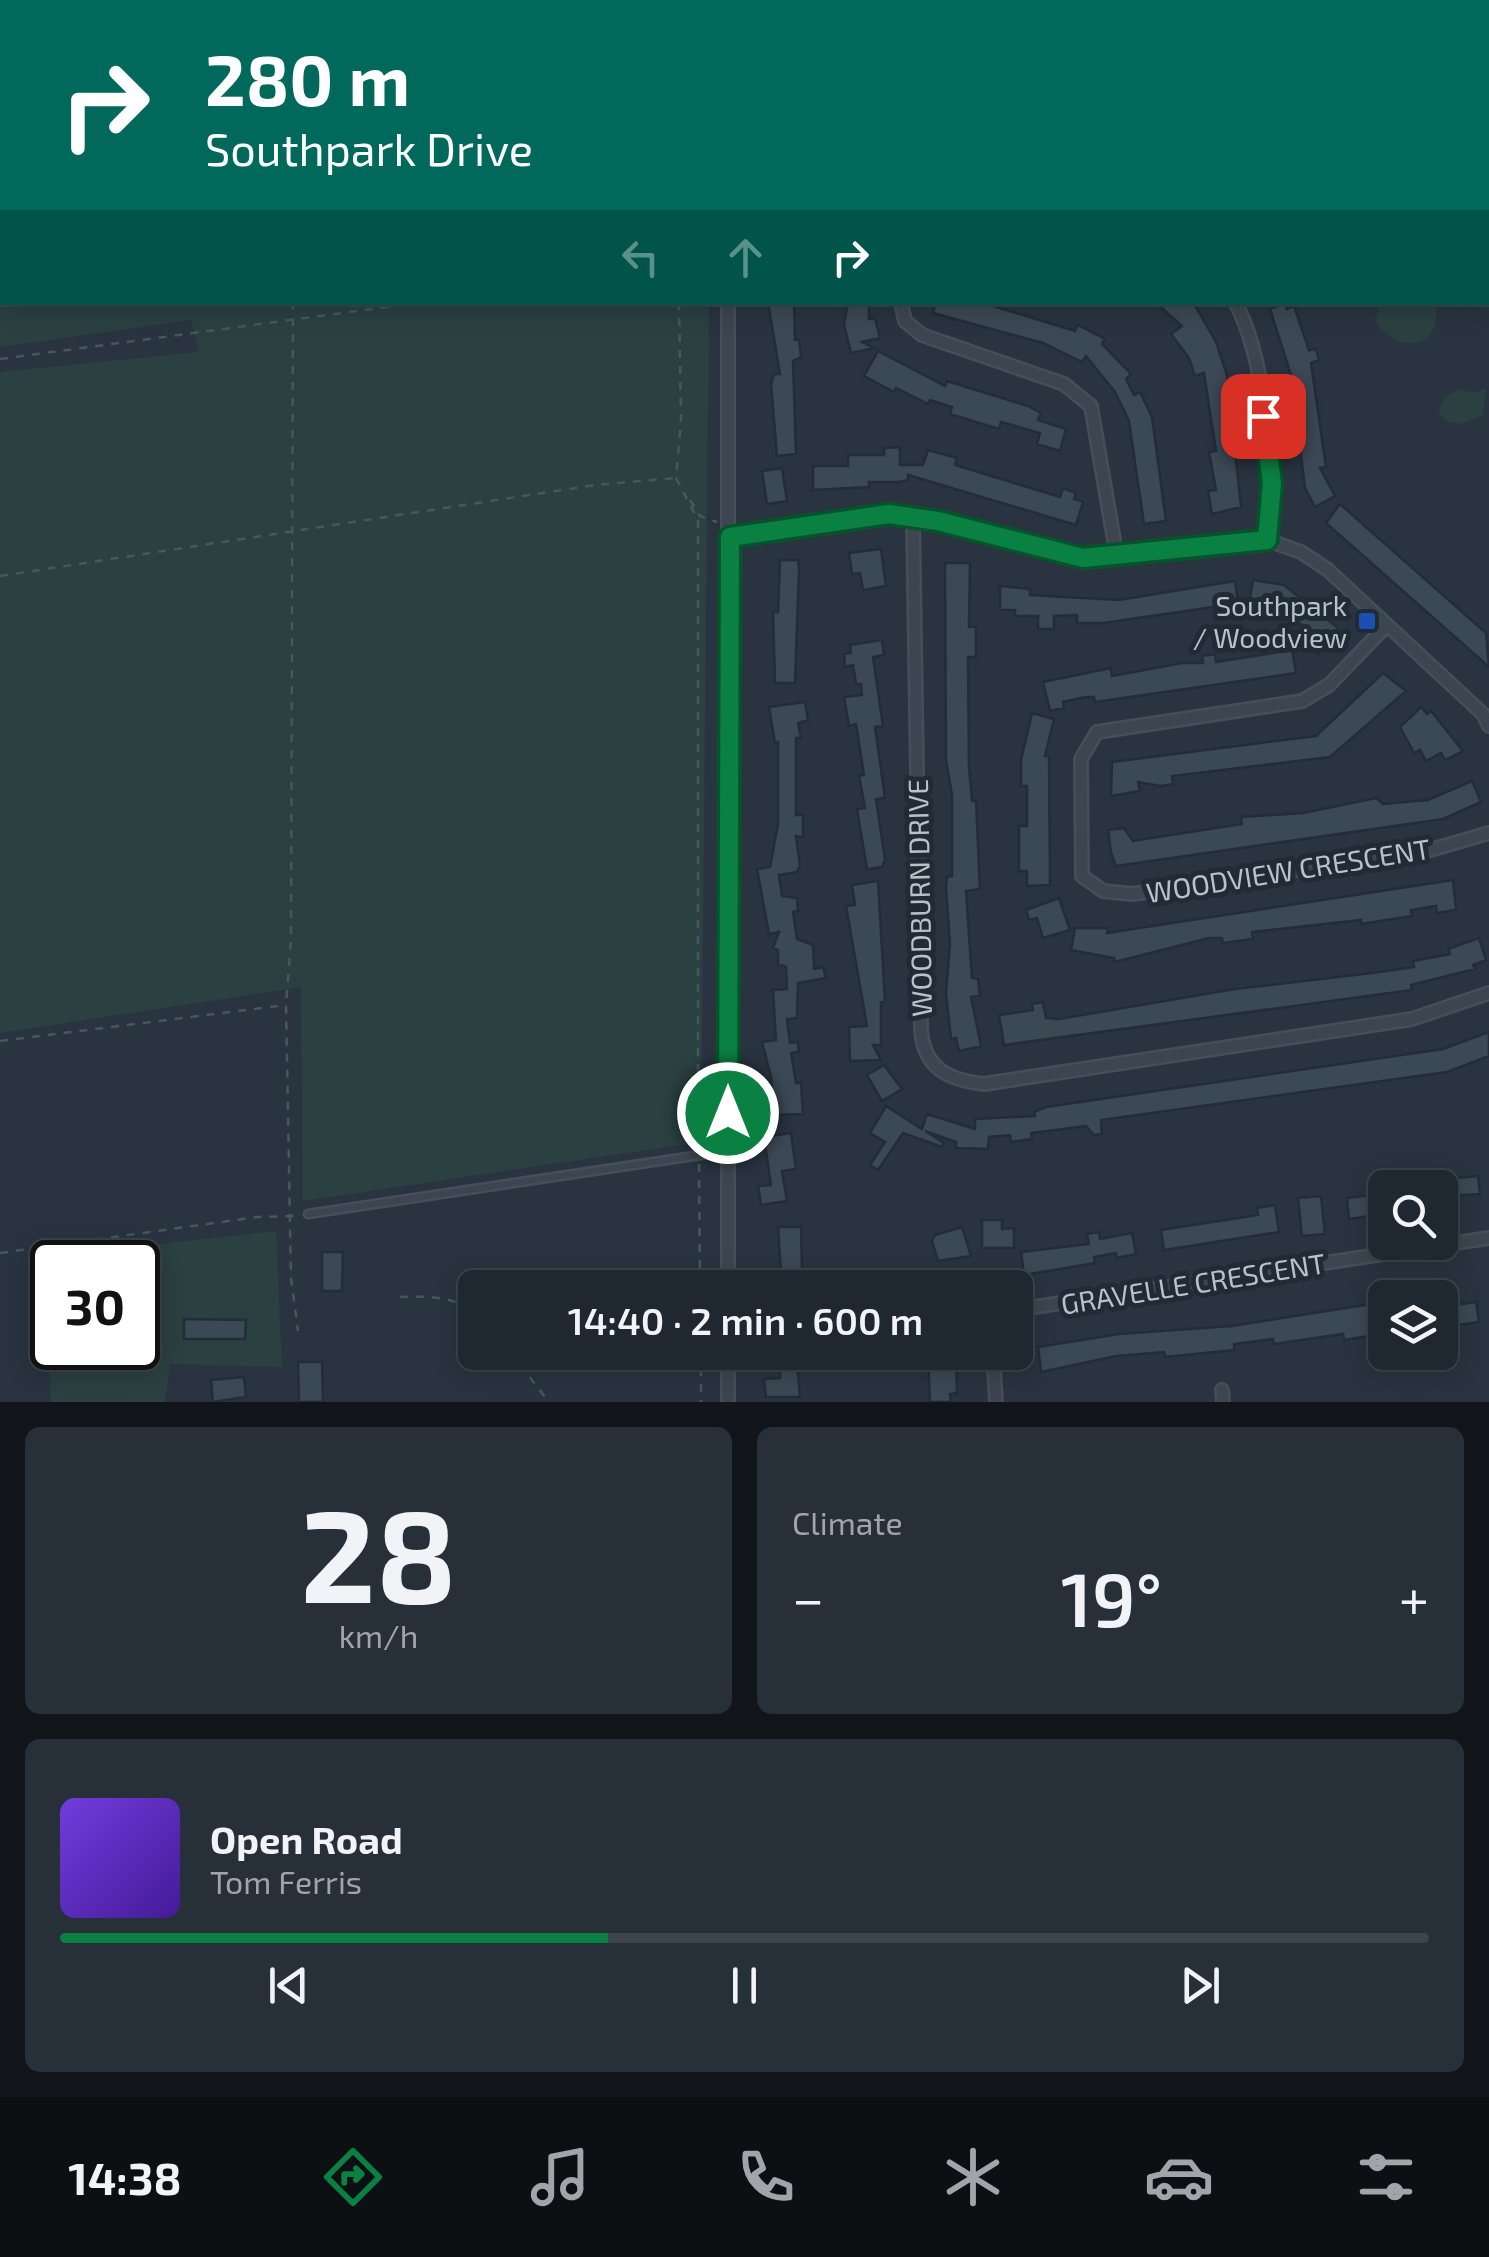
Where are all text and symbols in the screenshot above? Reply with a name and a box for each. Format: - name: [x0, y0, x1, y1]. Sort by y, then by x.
- text: 280 m: [205, 36, 410, 120]
- icon: right: [40, 40, 170, 170]
- text: Southpark Drive: [205, 121, 533, 175]
- icon: left: [613, 230, 668, 285]
- icon: ahead: [718, 230, 773, 285]
- icon: right: [823, 230, 878, 285]
- pin: [1221, 374, 1306, 459]
- icon: arrive: [1236, 389, 1291, 444]
- place label: Southpark / Woodview: [1193, 588, 1347, 654]
- marker: Southpark / Woodview: [1356, 610, 1378, 632]
- street label: WOODBURN DRIVE: [900, 779, 938, 1017]
- street label: WOODVIEW CRESCENT: [1144, 831, 1432, 909]
- position arrow: [676, 1061, 780, 1165]
- map controls: [1368, 1170, 1458, 1370]
- button: search: [1368, 1170, 1458, 1260]
- speed limit sign: 30: [30, 1240, 160, 1370]
- street label: GRAVELLE CRESCENT: [1058, 1245, 1328, 1321]
- button: layers: [1368, 1280, 1458, 1370]
- text: 14:40 · 2 min · 600 m: [568, 1297, 923, 1343]
- text: 28: [300, 1473, 457, 1629]
- text: Climate: [792, 1503, 903, 1541]
- text: 19°: [1061, 1552, 1162, 1642]
- text: −: [792, 1564, 824, 1630]
- text: +: [1399, 1564, 1429, 1630]
- text: km/h: [339, 1616, 418, 1654]
- text: Open Road: [210, 1816, 403, 1862]
- text: Tom Ferris: [210, 1862, 362, 1900]
- icon: previous: [261, 1958, 316, 2013]
- icon: pause: [717, 1958, 772, 2013]
- icon: next: [1173, 1958, 1228, 2013]
- icon: directions: [318, 2142, 388, 2212]
- icon: music: [525, 2142, 595, 2212]
- icon: phone: [731, 2142, 801, 2212]
- icon: climate: [938, 2142, 1008, 2212]
- icon: car: [1144, 2142, 1214, 2212]
- icon: filters: [1351, 2142, 1421, 2212]
- text: 14:38: [68, 2150, 182, 2204]

